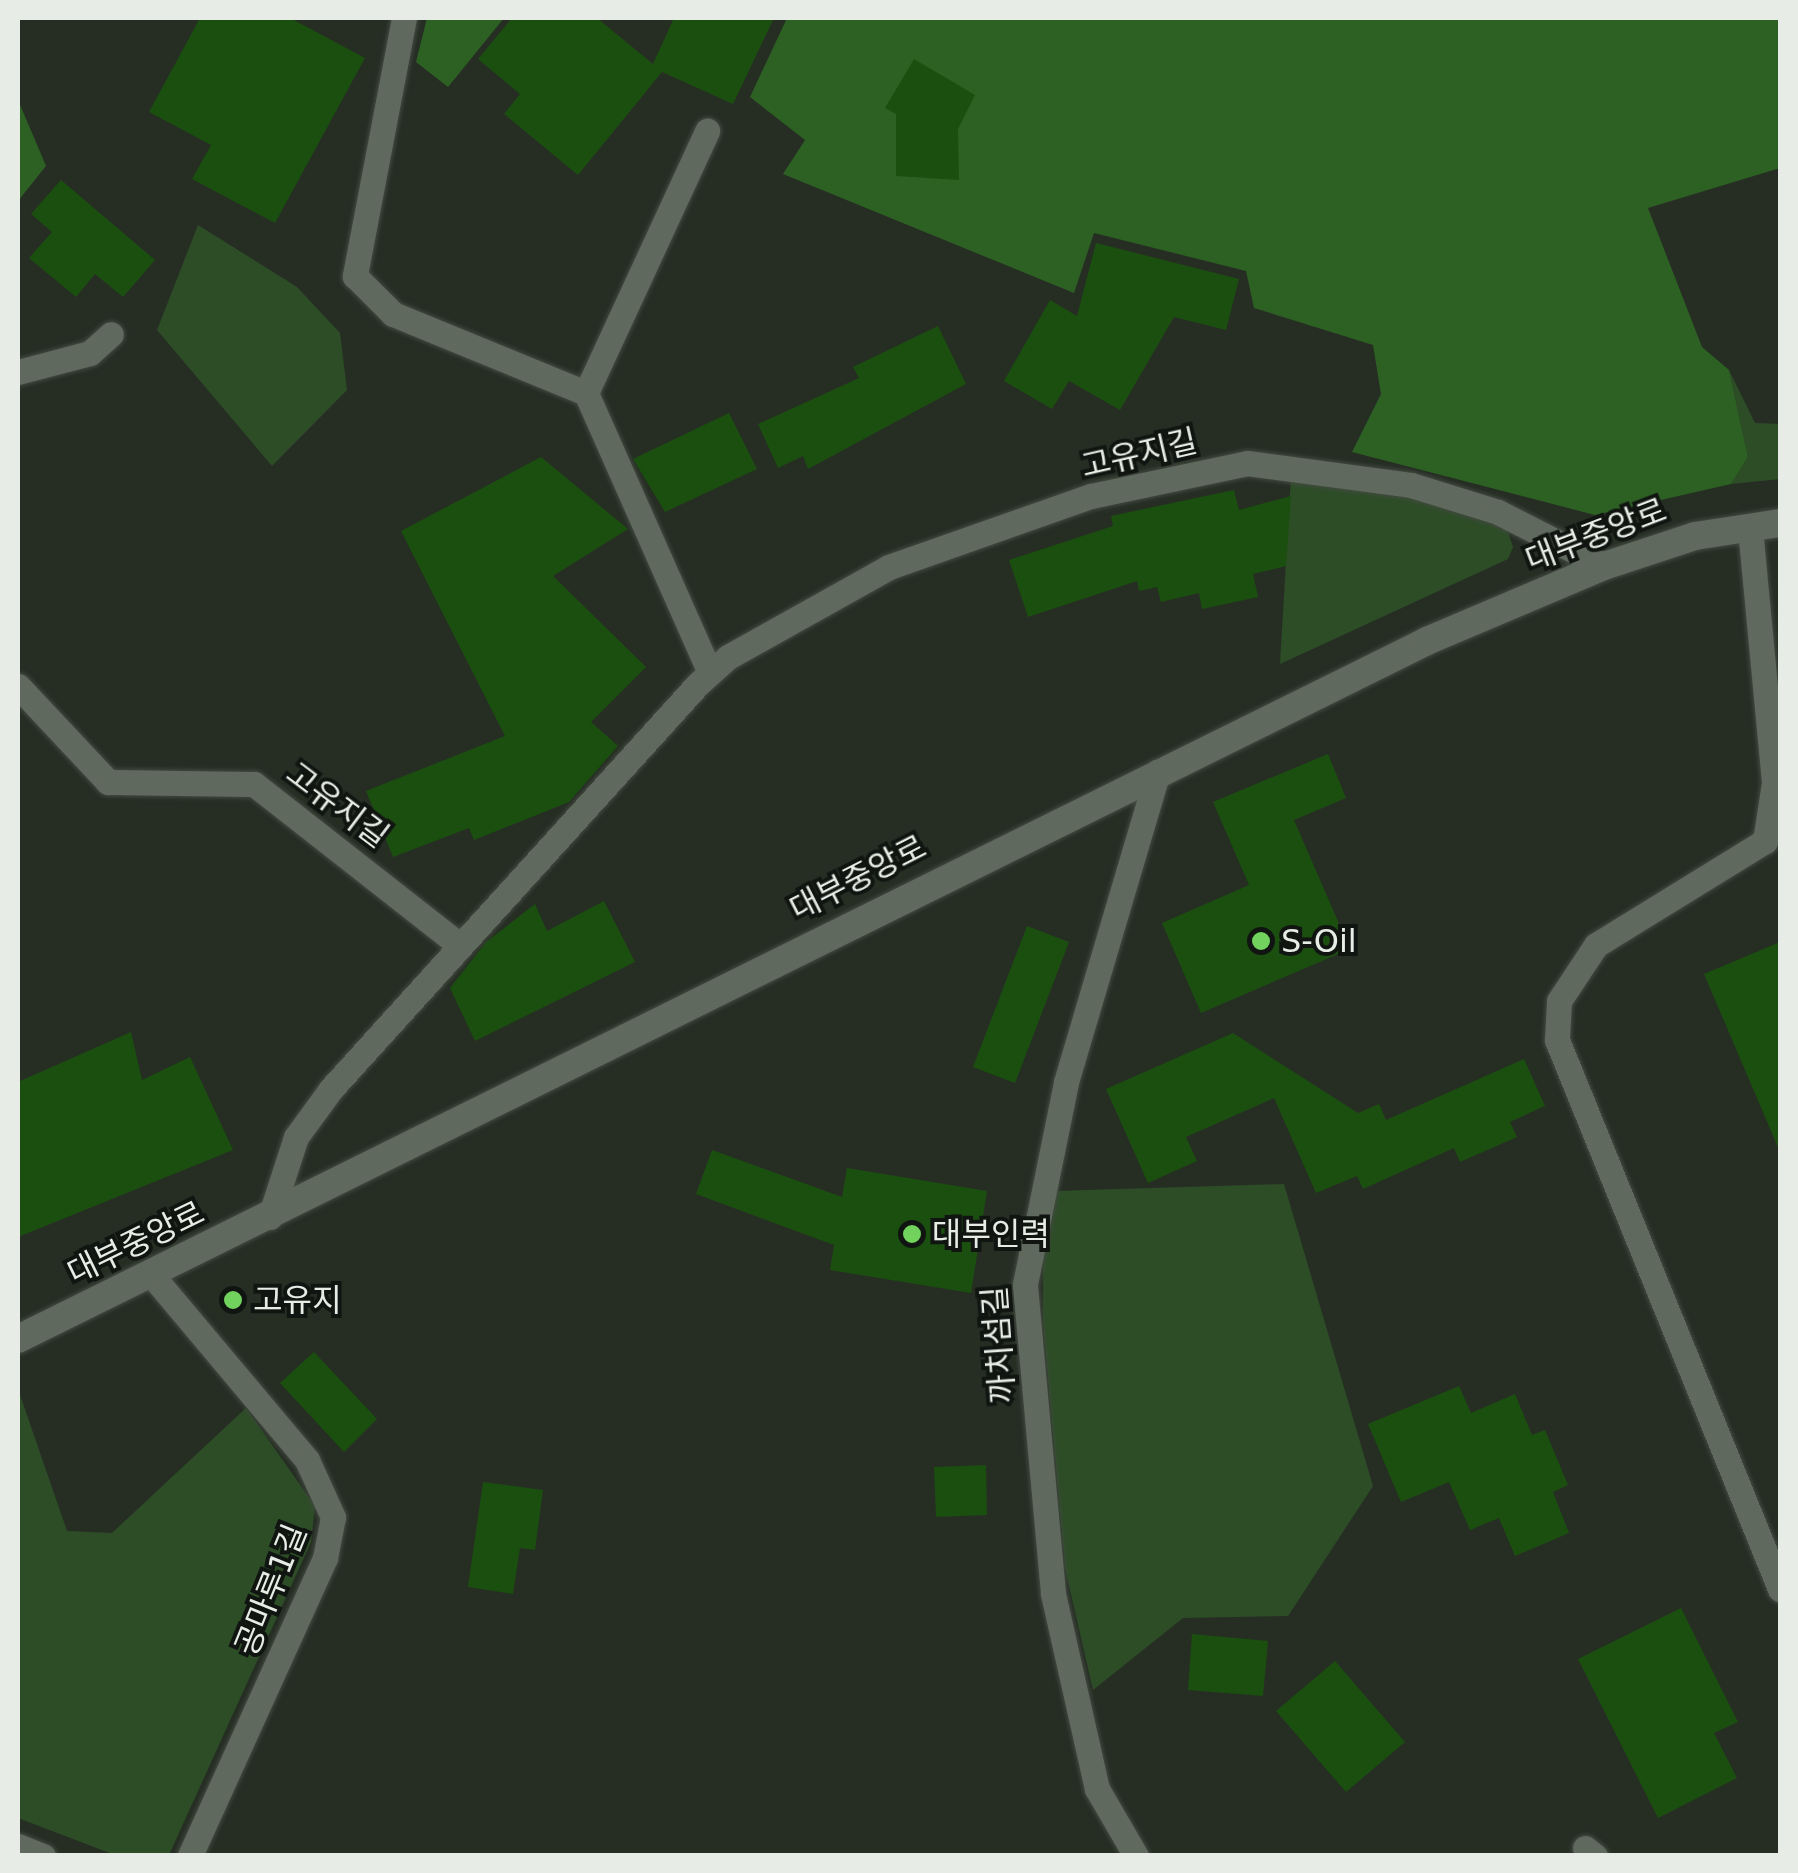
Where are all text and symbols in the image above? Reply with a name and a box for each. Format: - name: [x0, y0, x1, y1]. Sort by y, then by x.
- street label: 고유지길: [1077, 422, 1201, 486]
- street label: 대부중앙로: [1520, 491, 1672, 579]
- street label: 고유지길: [278, 754, 396, 856]
- street label: 대부중앙로: [784, 827, 932, 929]
- place label: S-Oil: [1281, 922, 1357, 960]
- marker: S-Oil: [1250, 930, 1272, 952]
- street label: 대부중앙로: [61, 1193, 211, 1293]
- place label: 대부인력: [932, 1215, 1050, 1253]
- marker: 대부인력: [901, 1223, 923, 1245]
- place label: 고유지: [253, 1281, 341, 1319]
- street label: 까치섬길: [976, 1285, 1022, 1405]
- marker: 고유지: [222, 1289, 244, 1311]
- street label: 공마루1길: [227, 1519, 315, 1661]

